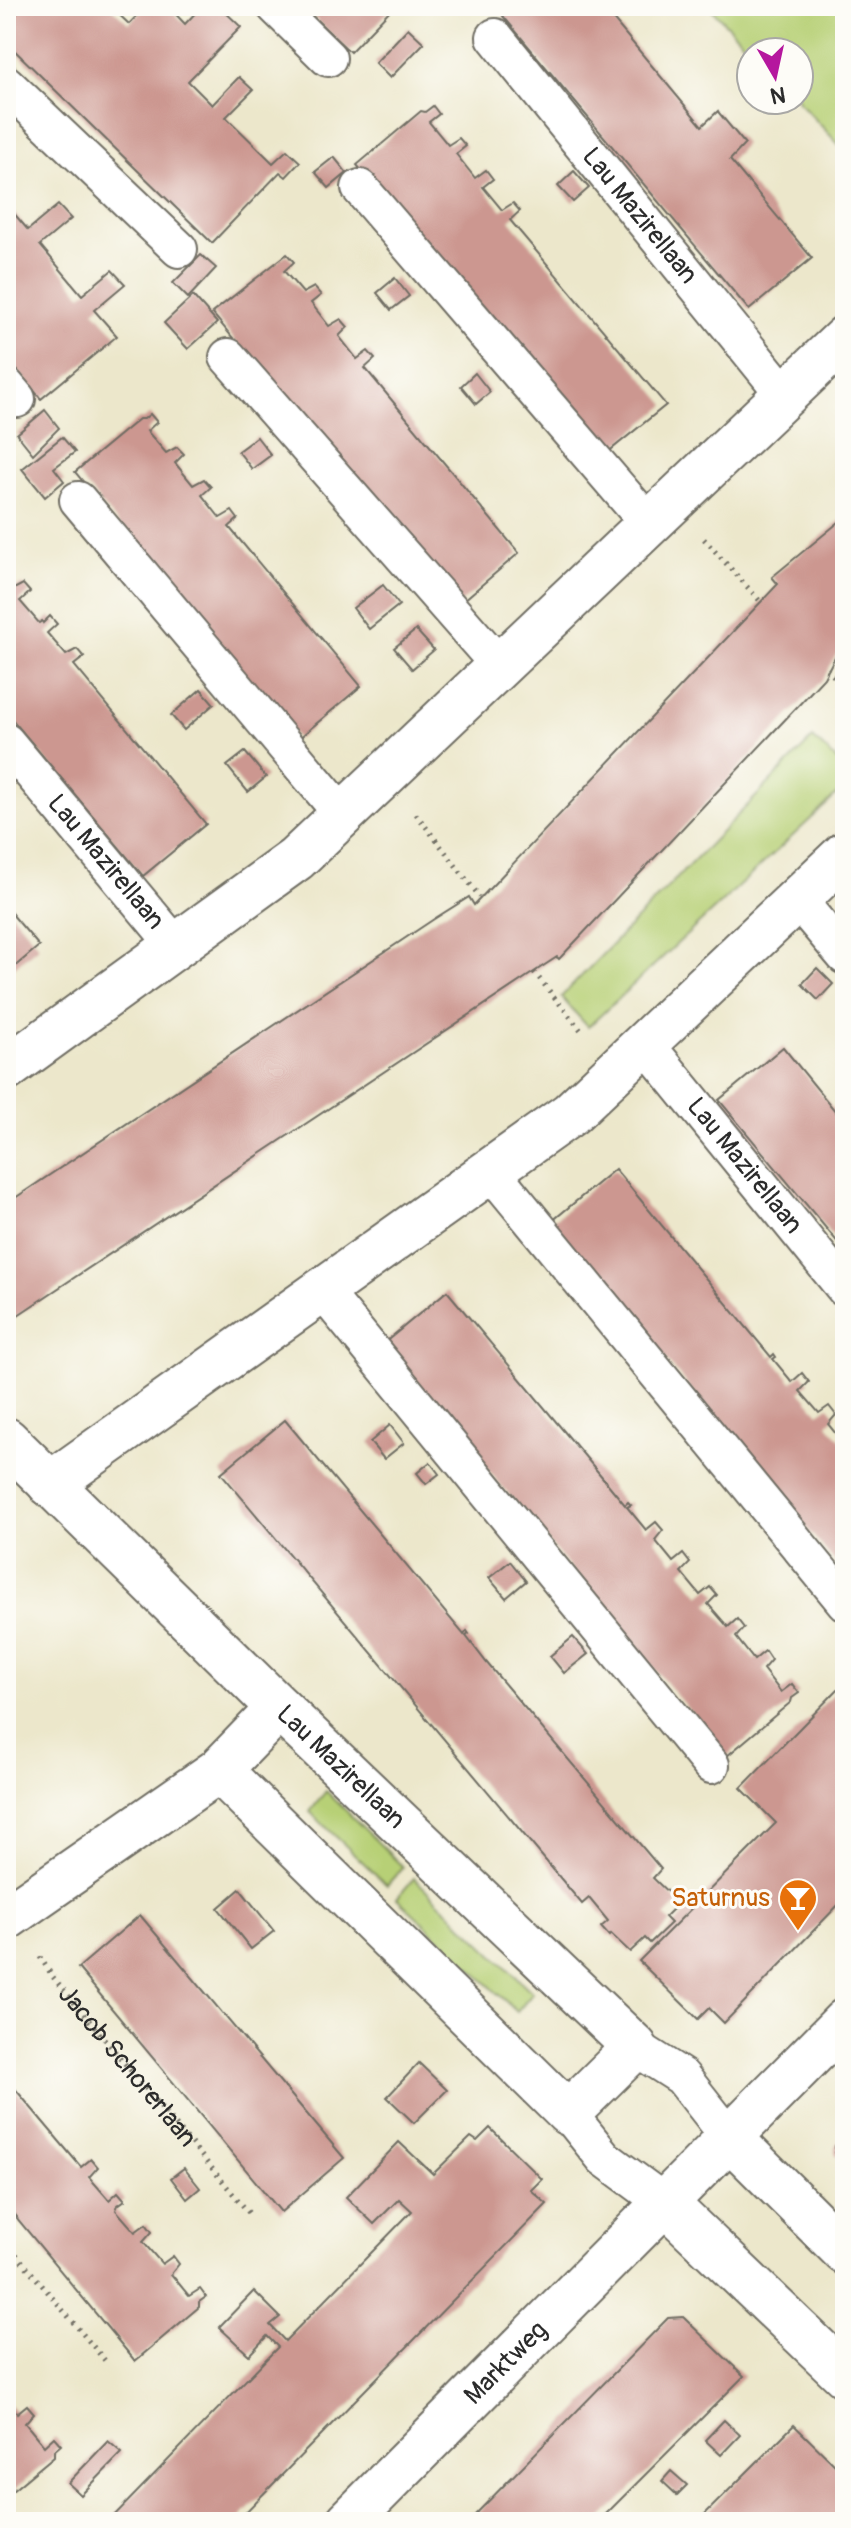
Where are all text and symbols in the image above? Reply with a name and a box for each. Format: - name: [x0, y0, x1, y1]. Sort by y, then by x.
- north arrow: [735, 36, 815, 116]
- text: N: [768, 80, 788, 110]
- street label: Lau Mazirellaan: [575, 141, 704, 290]
- street label: Lau Mazirellaan: [40, 788, 171, 936]
- street label: Lau Mazirellaan: [680, 1091, 809, 1240]
- street label: Lau Mazirellaan: [270, 1698, 412, 1836]
- bar icon: Saturnus: [777, 1877, 819, 1932]
- place label: Saturnus: [671, 1882, 770, 1914]
- street label: Jacob Schorerlaan: [51, 1979, 203, 2153]
- street label: Marktweg: [457, 2314, 554, 2411]

